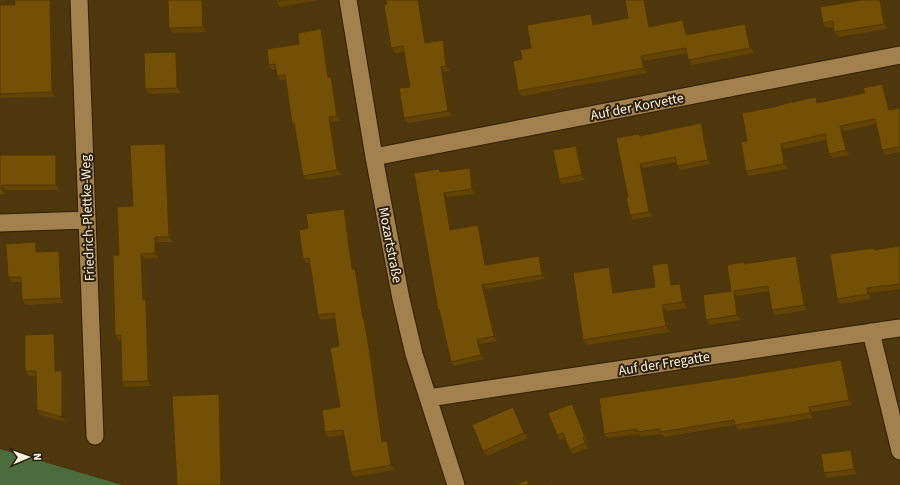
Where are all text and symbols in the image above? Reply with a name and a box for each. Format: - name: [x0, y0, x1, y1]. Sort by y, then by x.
- street label: Auf der Korvette: [589, 88, 685, 126]
- street label: Friedrich-Plettke-Weg: [76, 154, 100, 282]
- street label: Mozartstraße: [373, 206, 407, 285]
- street label: Auf der Fregatte: [617, 347, 711, 381]
- north arrow: [8, 437, 48, 477]
- text: N: [30, 453, 45, 461]

